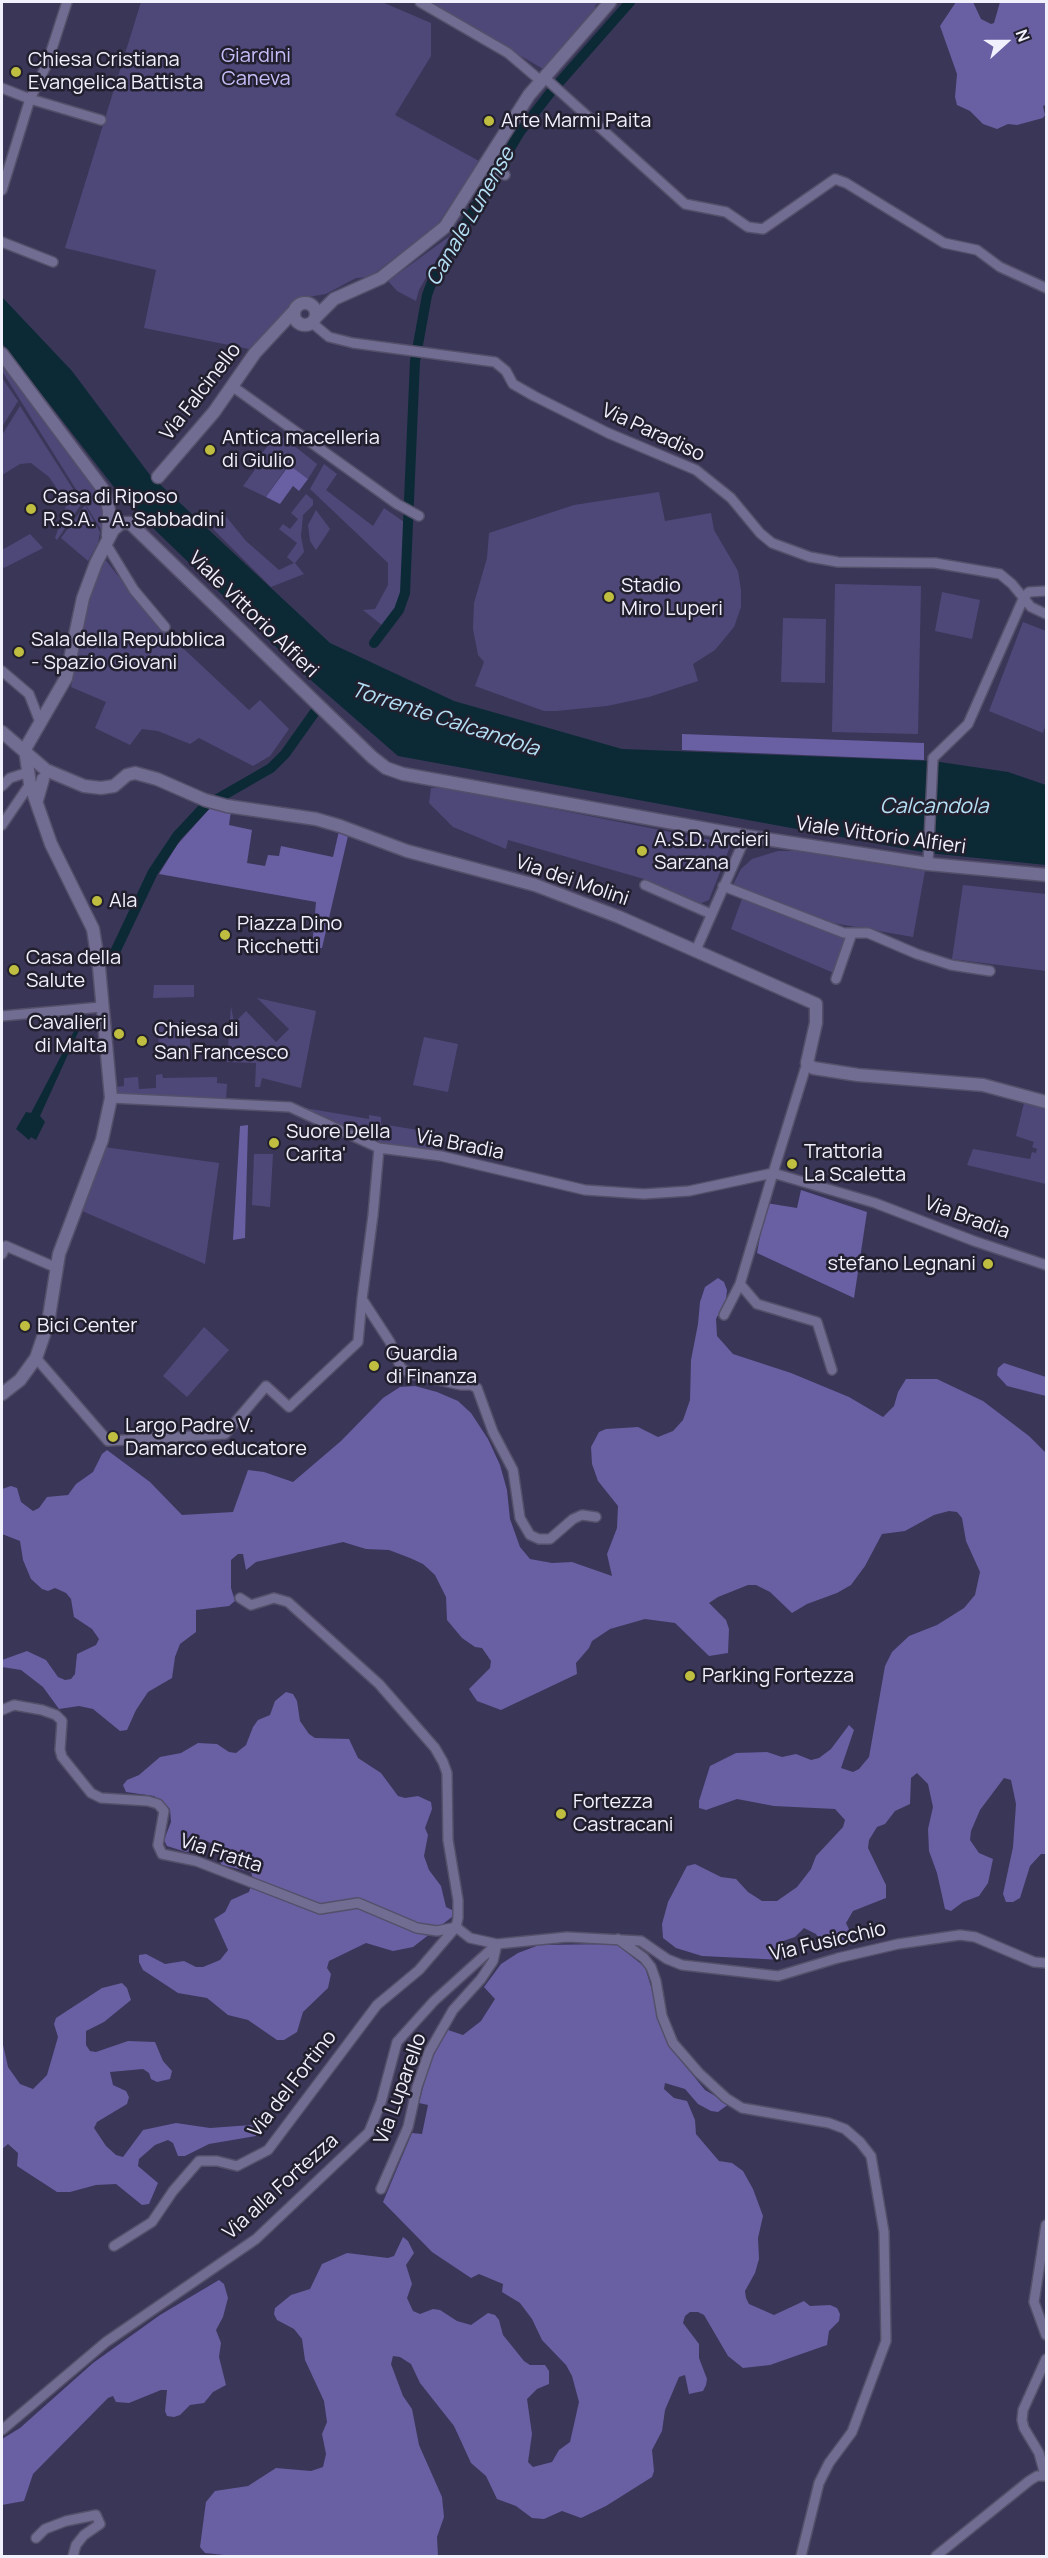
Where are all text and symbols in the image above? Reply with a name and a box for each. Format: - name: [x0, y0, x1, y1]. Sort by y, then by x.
- north arrow: [976, 12, 1036, 72]
- text: N: [1010, 26, 1035, 45]
- park label: Giardini Caneva: [221, 44, 291, 91]
- place label: Chiesa Cristiana Evangelica Battista: [28, 48, 203, 95]
- marker: Chiesa Cristiana Evangelica Battista: [9, 65, 23, 79]
- place label: Arte Marmi Paita: [501, 109, 651, 133]
- marker: Arte Marmi Paita: [482, 114, 496, 128]
- water label: Canale Lunense: [421, 143, 521, 291]
- street label: Via Falcinello: [156, 339, 246, 445]
- street label: Via Paradiso: [598, 399, 708, 467]
- place label: Antica macelleria di Giulio: [222, 426, 380, 473]
- marker: Antica macelleria di Giulio: [203, 443, 217, 457]
- place label: Casa di Riposo R.S.A. - A. Sabbadini: [43, 485, 225, 532]
- marker: Casa di Riposo R.S.A. - A. Sabbadini: [24, 502, 38, 516]
- street label: Viale Vittorio Alfieri: [183, 547, 323, 683]
- place label: Stadio Miro Luperi: [621, 574, 723, 621]
- marker: Stadio Miro Luperi: [602, 590, 616, 604]
- place label: Sala della Repubblica - Spazio Giovani: [31, 628, 225, 675]
- marker: Sala della Repubblica - Spazio Giovani: [12, 645, 26, 659]
- water label: Torrente Calcandola: [348, 678, 542, 762]
- water label: Calcandola: [880, 794, 988, 820]
- street label: Viale Vittorio Alfieri: [794, 812, 968, 860]
- place label: A.S.D. Arcieri Sarzana: [654, 828, 769, 875]
- marker: A.S.D. Arcieri Sarzana: [635, 844, 649, 858]
- street label: Via dei Molini: [512, 850, 632, 912]
- place label: Ala: [109, 889, 137, 913]
- marker: Ala: [90, 894, 104, 908]
- place label: Piazza Dino Ricchetti: [237, 912, 342, 959]
- marker: Piazza Dino Ricchetti: [218, 928, 232, 942]
- place label: Casa della Salute: [26, 946, 121, 993]
- marker: Casa della Salute: [7, 963, 21, 977]
- place label: Cavalieri di Malta: [28, 1011, 107, 1058]
- place label: Chiesa di San Francesco: [154, 1018, 289, 1065]
- marker: Cavalieri di Malta: [112, 1027, 126, 1041]
- marker: Chiesa di San Francesco: [135, 1034, 149, 1048]
- place label: Suore Della Carita': [286, 1120, 390, 1167]
- street label: Via Bradia: [414, 1125, 506, 1165]
- marker: Suore Della Carita': [267, 1136, 281, 1150]
- place label: Trattoria La Scaletta: [804, 1140, 906, 1187]
- marker: Trattoria La Scaletta: [785, 1157, 799, 1171]
- street label: Via Bradia: [921, 1191, 1013, 1245]
- place label: stefano Legnani: [827, 1252, 976, 1276]
- marker: stefano Legnani: [981, 1257, 995, 1271]
- place label: Bici Center: [37, 1314, 137, 1338]
- marker: Bici Center: [18, 1319, 32, 1333]
- place label: Guardia di Finanza: [386, 1342, 477, 1389]
- marker: Guardia di Finanza: [367, 1359, 381, 1373]
- place label: Largo Padre V. Damarco educatore: [125, 1414, 307, 1461]
- marker: Largo Padre V. Damarco educatore: [106, 1430, 120, 1444]
- place label: Parking Fortezza: [702, 1664, 854, 1688]
- marker: Parking Fortezza: [683, 1669, 697, 1683]
- place label: Fortezza Castracani: [573, 1790, 674, 1837]
- marker: Fortezza Castracani: [554, 1807, 568, 1821]
- street label: Via Fratta: [177, 1829, 265, 1879]
- street label: Via Fusicchio: [767, 1917, 889, 1967]
- street label: Via del Fortino: [244, 2026, 342, 2142]
- street label: Via Luparello: [370, 2030, 432, 2148]
- street label: Via alla Fortezza: [218, 2129, 344, 2245]

